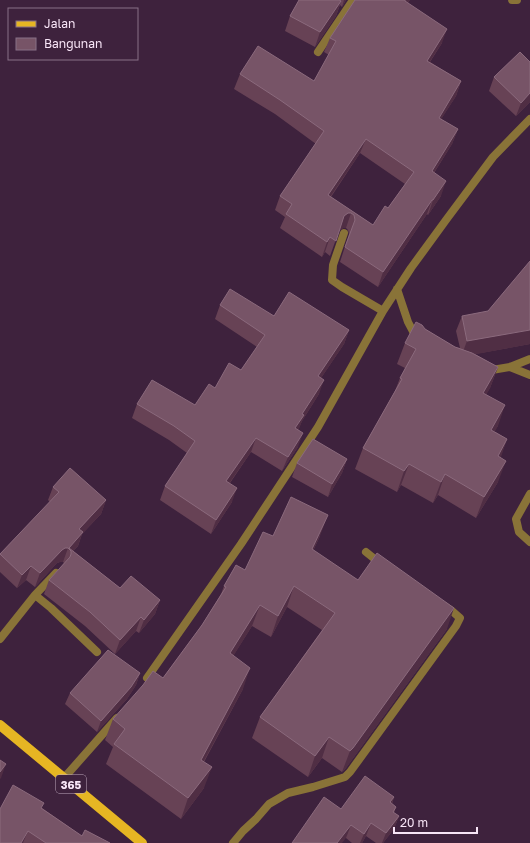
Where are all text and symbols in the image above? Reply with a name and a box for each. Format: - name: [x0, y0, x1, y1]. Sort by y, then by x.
- legend: [8, 8, 138, 60]
- text: Jalan: [44, 16, 75, 31]
- text: Bangunan: [44, 36, 102, 51]
- road number: 365: [56, 775, 86, 793]
- scale bar: [394, 809, 477, 835]
- text: 20 m: [400, 815, 428, 830]

